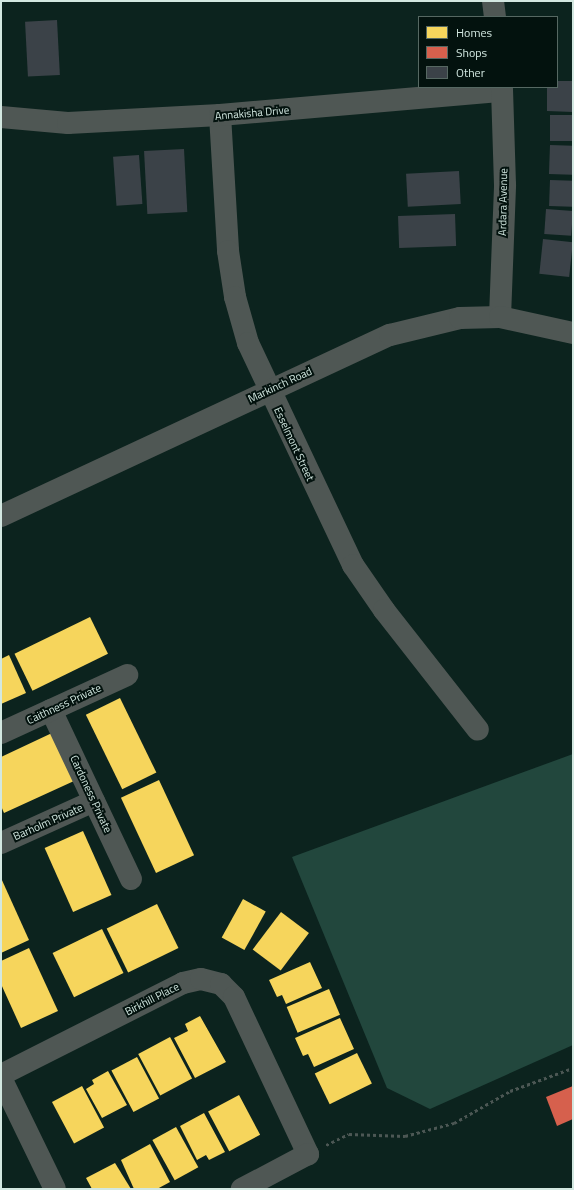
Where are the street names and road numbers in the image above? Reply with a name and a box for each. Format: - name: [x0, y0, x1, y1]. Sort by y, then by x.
- street label: Annakisha Drive: [214, 103, 290, 123]
- street label: Ardara Avenue: [496, 168, 510, 236]
- street label: Markinch Road: [246, 364, 314, 406]
- street label: Esselmont Street: [271, 405, 317, 483]
- street label: Caithness Private: [25, 681, 103, 727]
- street label: Cardoness Private: [67, 753, 115, 835]
- street label: Barholm Private: [11, 801, 85, 843]
- street label: Birkhill Place: [123, 980, 181, 1018]

